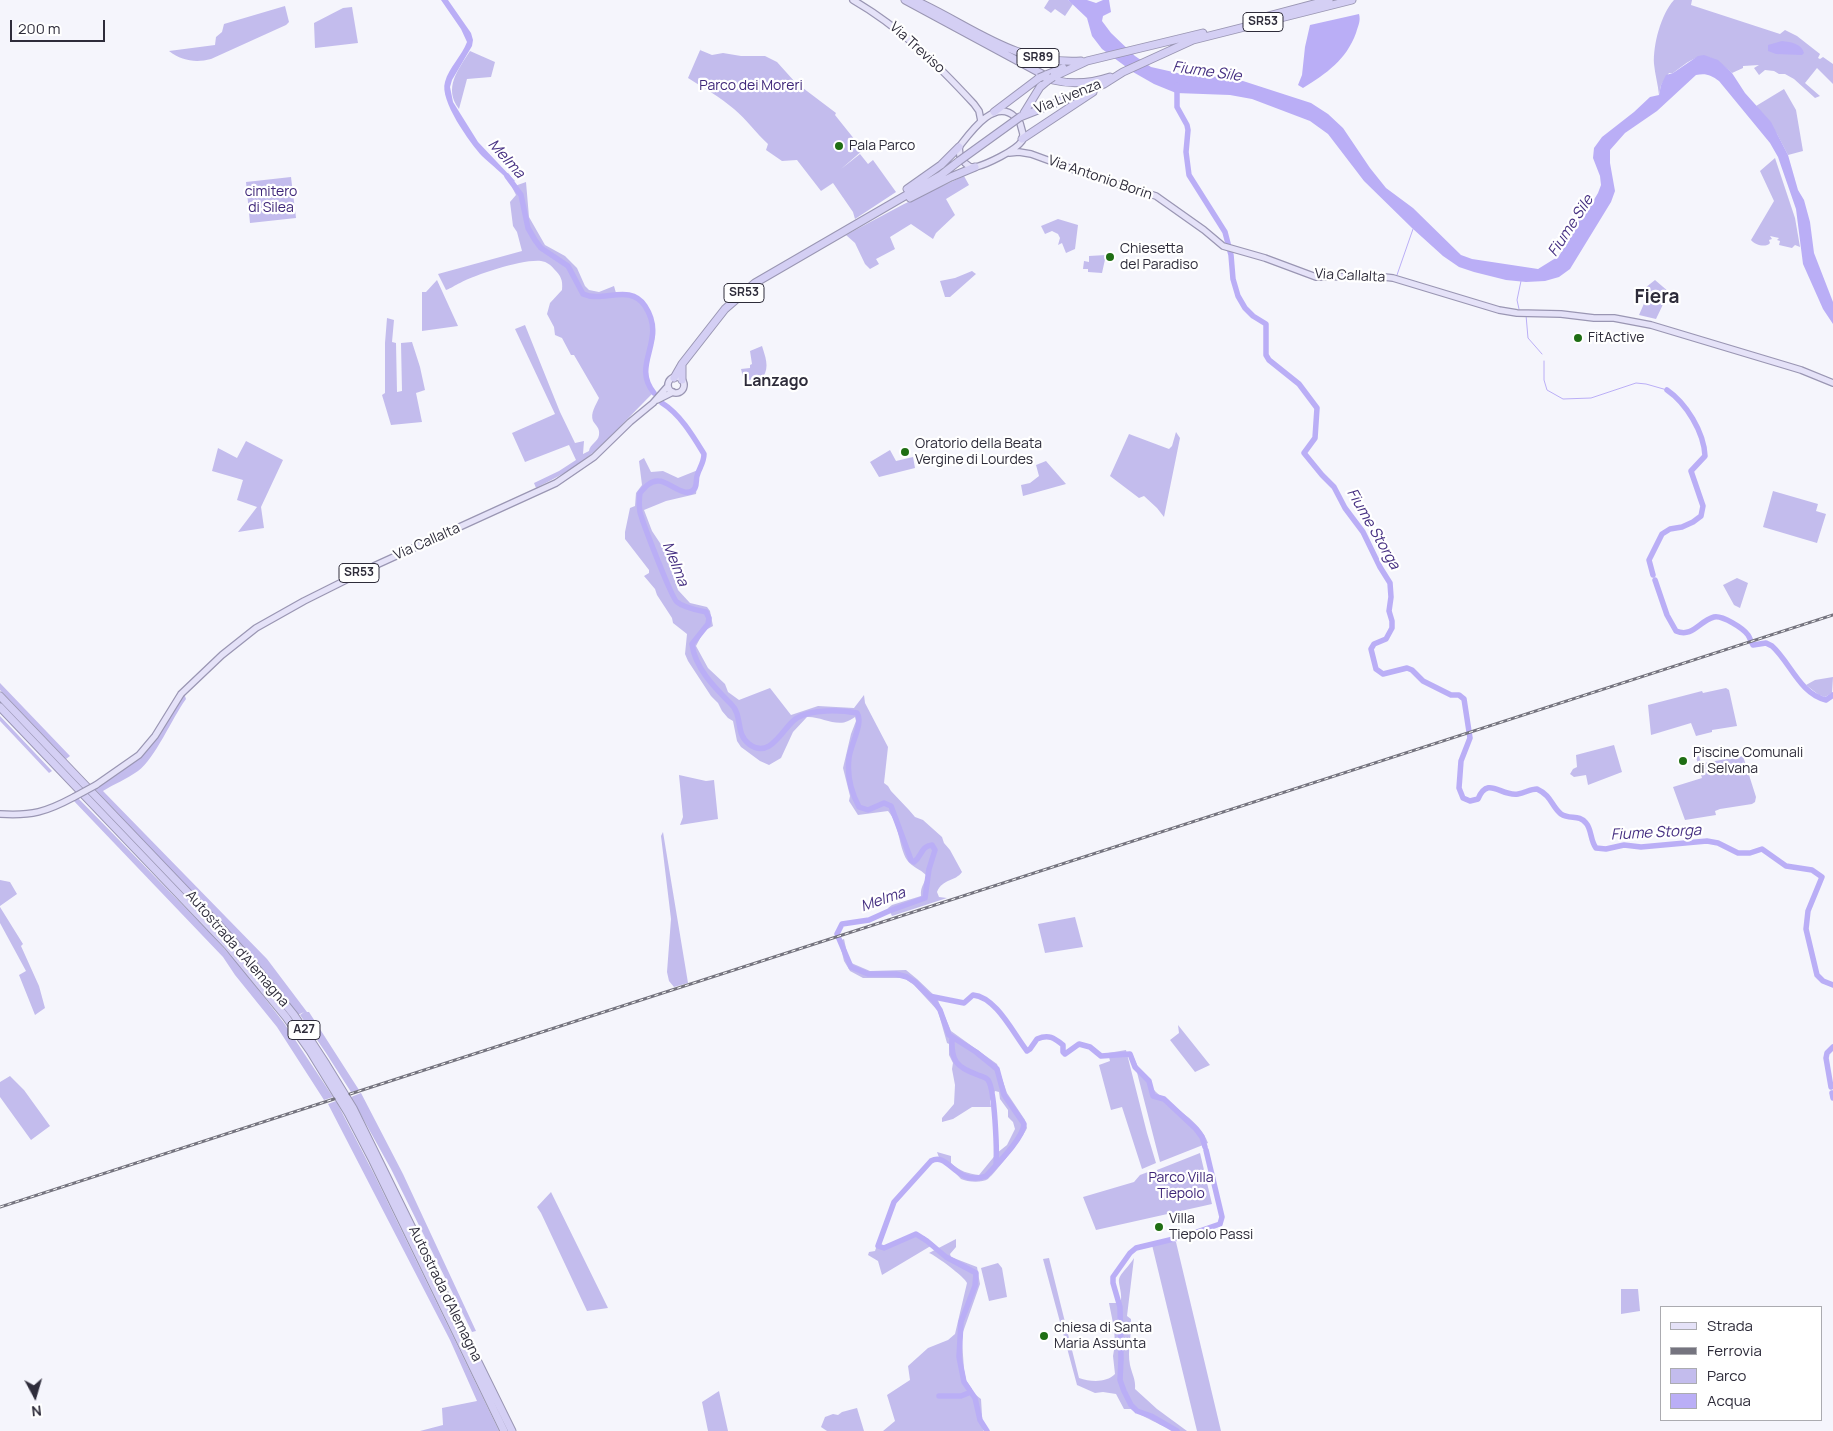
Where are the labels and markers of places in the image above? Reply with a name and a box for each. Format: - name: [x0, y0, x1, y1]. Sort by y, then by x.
- place label: Pala Parco: [849, 138, 915, 154]
- marker: Pala Parco: [833, 140, 845, 152]
- place label: Chiesetta del Paradiso: [1120, 241, 1198, 274]
- marker: Chiesetta del Paradiso: [1104, 251, 1116, 263]
- place label: FitActive: [1588, 330, 1644, 346]
- marker: FitActive: [1572, 332, 1584, 344]
- place label: Oratorio della Beata Vergine di Lourdes: [915, 436, 1042, 468]
- marker: Oratorio della Beata Vergine di Lourdes: [899, 446, 911, 458]
- place label: Piscine Comunali di Selvana: [1693, 745, 1803, 778]
- marker: Piscine Comunali di Selvana: [1677, 755, 1689, 767]
- place label: Villa Tiepolo Passi: [1169, 1211, 1253, 1244]
- marker: Villa Tiepolo Passi: [1153, 1221, 1165, 1233]
- place label: chiesa di Santa Maria Assunta: [1054, 1320, 1152, 1352]
- marker: chiesa di Santa Maria Assunta: [1038, 1330, 1050, 1342]

